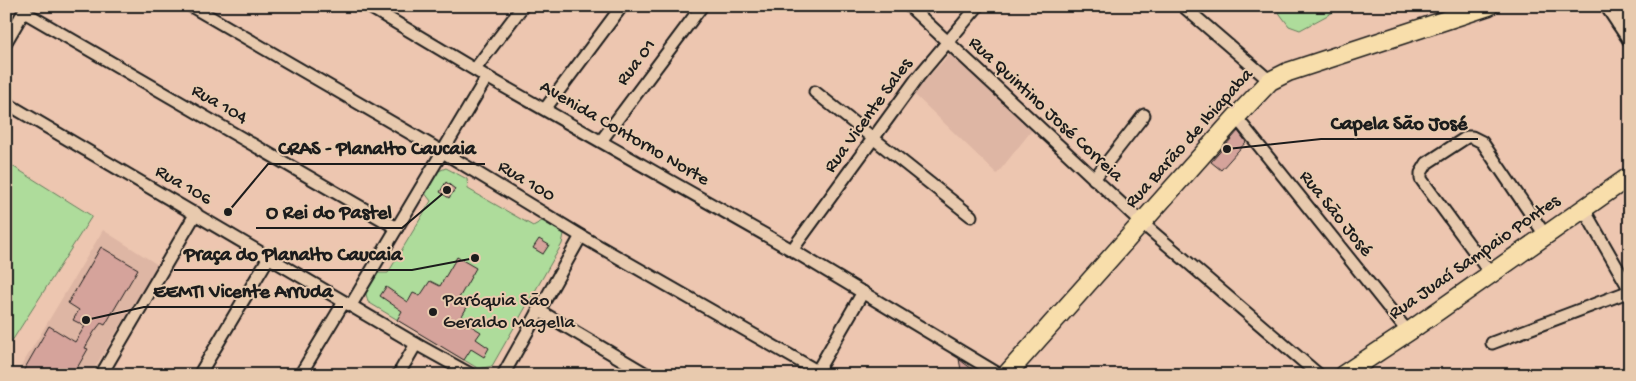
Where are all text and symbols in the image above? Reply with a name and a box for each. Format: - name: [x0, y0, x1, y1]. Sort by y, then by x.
- street label: Rua Quintino José Correia: [963, 32, 1128, 189]
- street label: Rua 01: [612, 35, 662, 91]
- street label: Rua Vicente Sales: [820, 53, 919, 178]
- street label: Rua Barão de Ibiapaba: [1121, 63, 1260, 214]
- street label: Avenida Contorno Norte: [535, 76, 713, 192]
- street label: Rua 104: [187, 80, 251, 130]
- callout: Capela São José: [1321, 104, 1478, 139]
- text: Capela São José: [1330, 114, 1468, 137]
- callout: CRAS - Planalto Caucaia: [268, 129, 485, 164]
- text: CRAS - Planalto Caucaia: [277, 139, 477, 162]
- street label: Rua 100: [493, 156, 559, 208]
- street label: Rua 106: [150, 161, 216, 212]
- street label: Rua São José: [1293, 166, 1377, 262]
- street label: Rua Juací Sampaio Pontes: [1385, 190, 1566, 326]
- callout: O Rei do Pastel: [256, 193, 402, 228]
- text: O Rei do Pastel: [266, 203, 393, 226]
- callout: Praça do Planalto Caucaia: [174, 235, 412, 270]
- text: Praça do Planalto Caucaia: [183, 245, 403, 268]
- callout: EEMTI Vicente Arruda: [144, 272, 343, 307]
- text: EEMTI Vicente Arruda: [153, 282, 334, 305]
- place label: Paróquia São Geraldo Magella: [442, 290, 576, 335]
- marker: Paróquia São Geraldo Magella: [427, 306, 439, 318]

